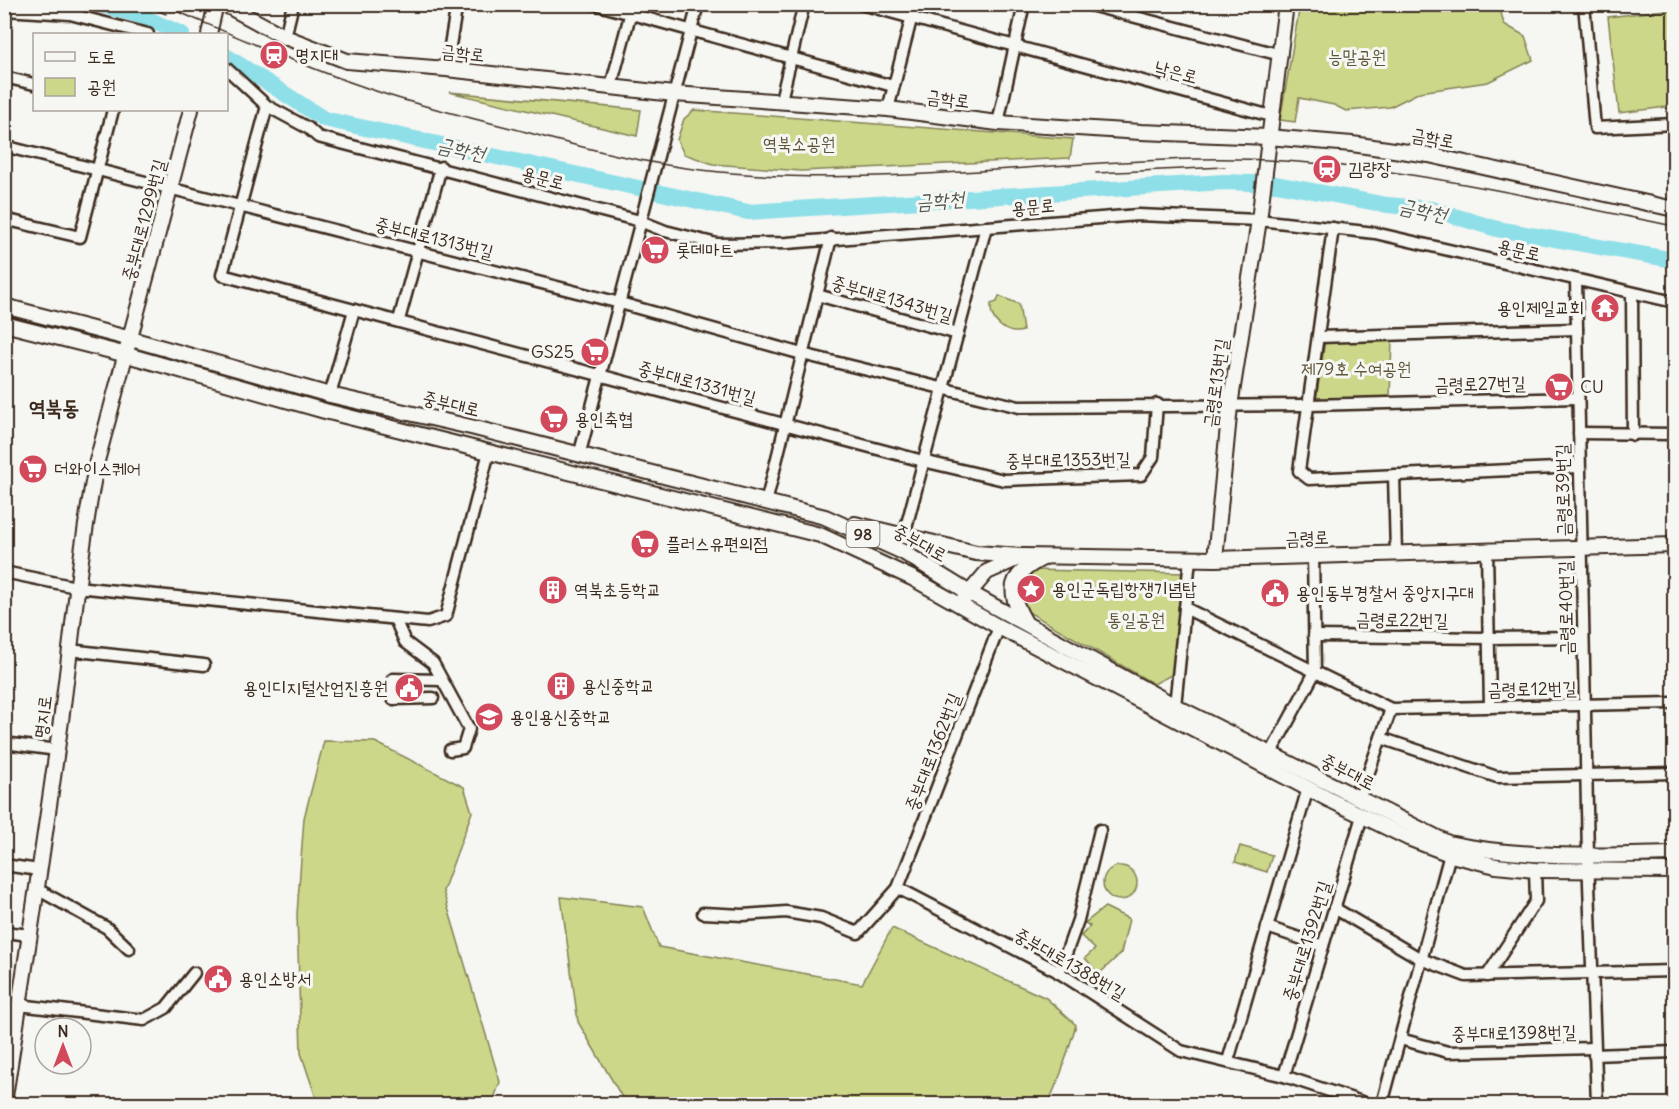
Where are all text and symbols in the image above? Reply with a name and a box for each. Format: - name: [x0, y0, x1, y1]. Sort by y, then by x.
- legend: [33, 33, 228, 111]
- station icon: 명지대: [258, 39, 290, 71]
- street label: 금학로: [440, 39, 486, 66]
- place label: 명지대: [295, 43, 338, 66]
- text: 도로: [87, 45, 116, 68]
- park label: 능말공원: [1328, 45, 1386, 68]
- street label: 낙은로: [1152, 55, 1200, 88]
- text: 공원: [87, 75, 116, 98]
- street label: 금학로: [925, 84, 971, 113]
- street label: 금학로: [1410, 122, 1456, 153]
- water label: 금학천: [435, 131, 489, 166]
- park label: 역북소공원: [763, 132, 835, 155]
- station icon: 김량장: [1311, 153, 1343, 185]
- street label: 중부대로1299번길: [116, 156, 171, 283]
- place label: 김량장: [1348, 157, 1391, 180]
- street label: 용문로: [519, 161, 567, 194]
- water label: 금학천: [915, 185, 967, 214]
- water label: 금학천: [1397, 192, 1451, 227]
- street label: 용문로: [1010, 193, 1056, 220]
- street label: 중부대로1313번길: [372, 212, 496, 263]
- street label: 용문로: [1495, 233, 1543, 266]
- supermarket icon: 롯데마트: [639, 234, 671, 266]
- place label: 롯데마트: [676, 238, 734, 261]
- street label: 중부대로1343번길: [829, 270, 956, 327]
- temple icon: 용인제일교회: [1589, 292, 1621, 324]
- place label: 용인제일교회: [1497, 296, 1584, 319]
- supermarket icon: GS25: [579, 336, 611, 368]
- street label: 금령로13번길: [1198, 336, 1233, 429]
- place label: GS25: [531, 340, 574, 363]
- street label: 중부대로1331번길: [635, 356, 759, 409]
- park label: 제79호 수여공원: [1301, 357, 1411, 380]
- street label: 금령로27번길: [1434, 371, 1526, 396]
- supermarket icon: CU: [1543, 371, 1575, 403]
- place label: CU: [1580, 375, 1604, 398]
- street label: 중부대로: [420, 386, 482, 421]
- district label: 역북동: [29, 394, 79, 421]
- supermarket icon: 용인축협: [538, 403, 570, 435]
- place label: 용인축협: [575, 407, 633, 430]
- street label: 금령로39번길: [1550, 443, 1575, 537]
- street label: 중부대로1353번길: [1005, 447, 1131, 472]
- supermarket icon: 더와이스퀘어: [17, 453, 49, 485]
- place label: 더와이스퀘어: [54, 457, 141, 480]
- street label: 중부대로: [889, 518, 951, 567]
- road number: 98: [846, 521, 880, 547]
- street label: 금령로: [1285, 525, 1329, 550]
- supermarket icon: 플러스유편의점: [629, 528, 661, 560]
- place label: 플러스유편의점: [666, 532, 768, 555]
- street label: 금령로40번길: [1553, 560, 1578, 656]
- place icon: 용인군독립항쟁기념탑: [1015, 573, 1047, 605]
- building icon: 역북초등학교: [537, 574, 569, 606]
- place label: 용인군독립항쟁기념탑: [1052, 577, 1197, 600]
- public building icon: 용인동부경찰서 중앙지구대: [1259, 577, 1291, 609]
- place label: 역북초등학교: [574, 578, 661, 601]
- place label: 용인동부경찰서 중앙지구대: [1296, 581, 1474, 604]
- street label: 금령로22번길: [1356, 607, 1449, 632]
- park label: 통일공원: [1107, 608, 1165, 631]
- building icon: 용신중학교: [545, 670, 577, 702]
- public building icon: 용인디지털산업진흥원: [393, 672, 425, 704]
- place label: 용신중학교: [582, 674, 654, 697]
- place label: 용인디지털산업진흥원: [243, 676, 388, 699]
- street label: 금령로12번길: [1487, 676, 1577, 701]
- street label: 중부대로1362번길: [899, 689, 966, 814]
- street label: 명지로: [28, 694, 57, 740]
- school or university icon: 용인용신중학교: [473, 701, 505, 733]
- place label: 용인용신중학교: [510, 705, 611, 728]
- street label: 중부대로: [1317, 748, 1379, 795]
- street label: 중부대로1392번길: [1277, 877, 1336, 1004]
- street label: 중부대로1388번길: [1010, 922, 1131, 1005]
- public building icon: 용인소방서: [202, 963, 234, 995]
- place label: 용인소방서: [239, 967, 311, 990]
- north arrow: [33, 1016, 93, 1076]
- street label: 중부대로1398번길: [1451, 1020, 1577, 1045]
- text: N: [57, 1021, 69, 1041]

